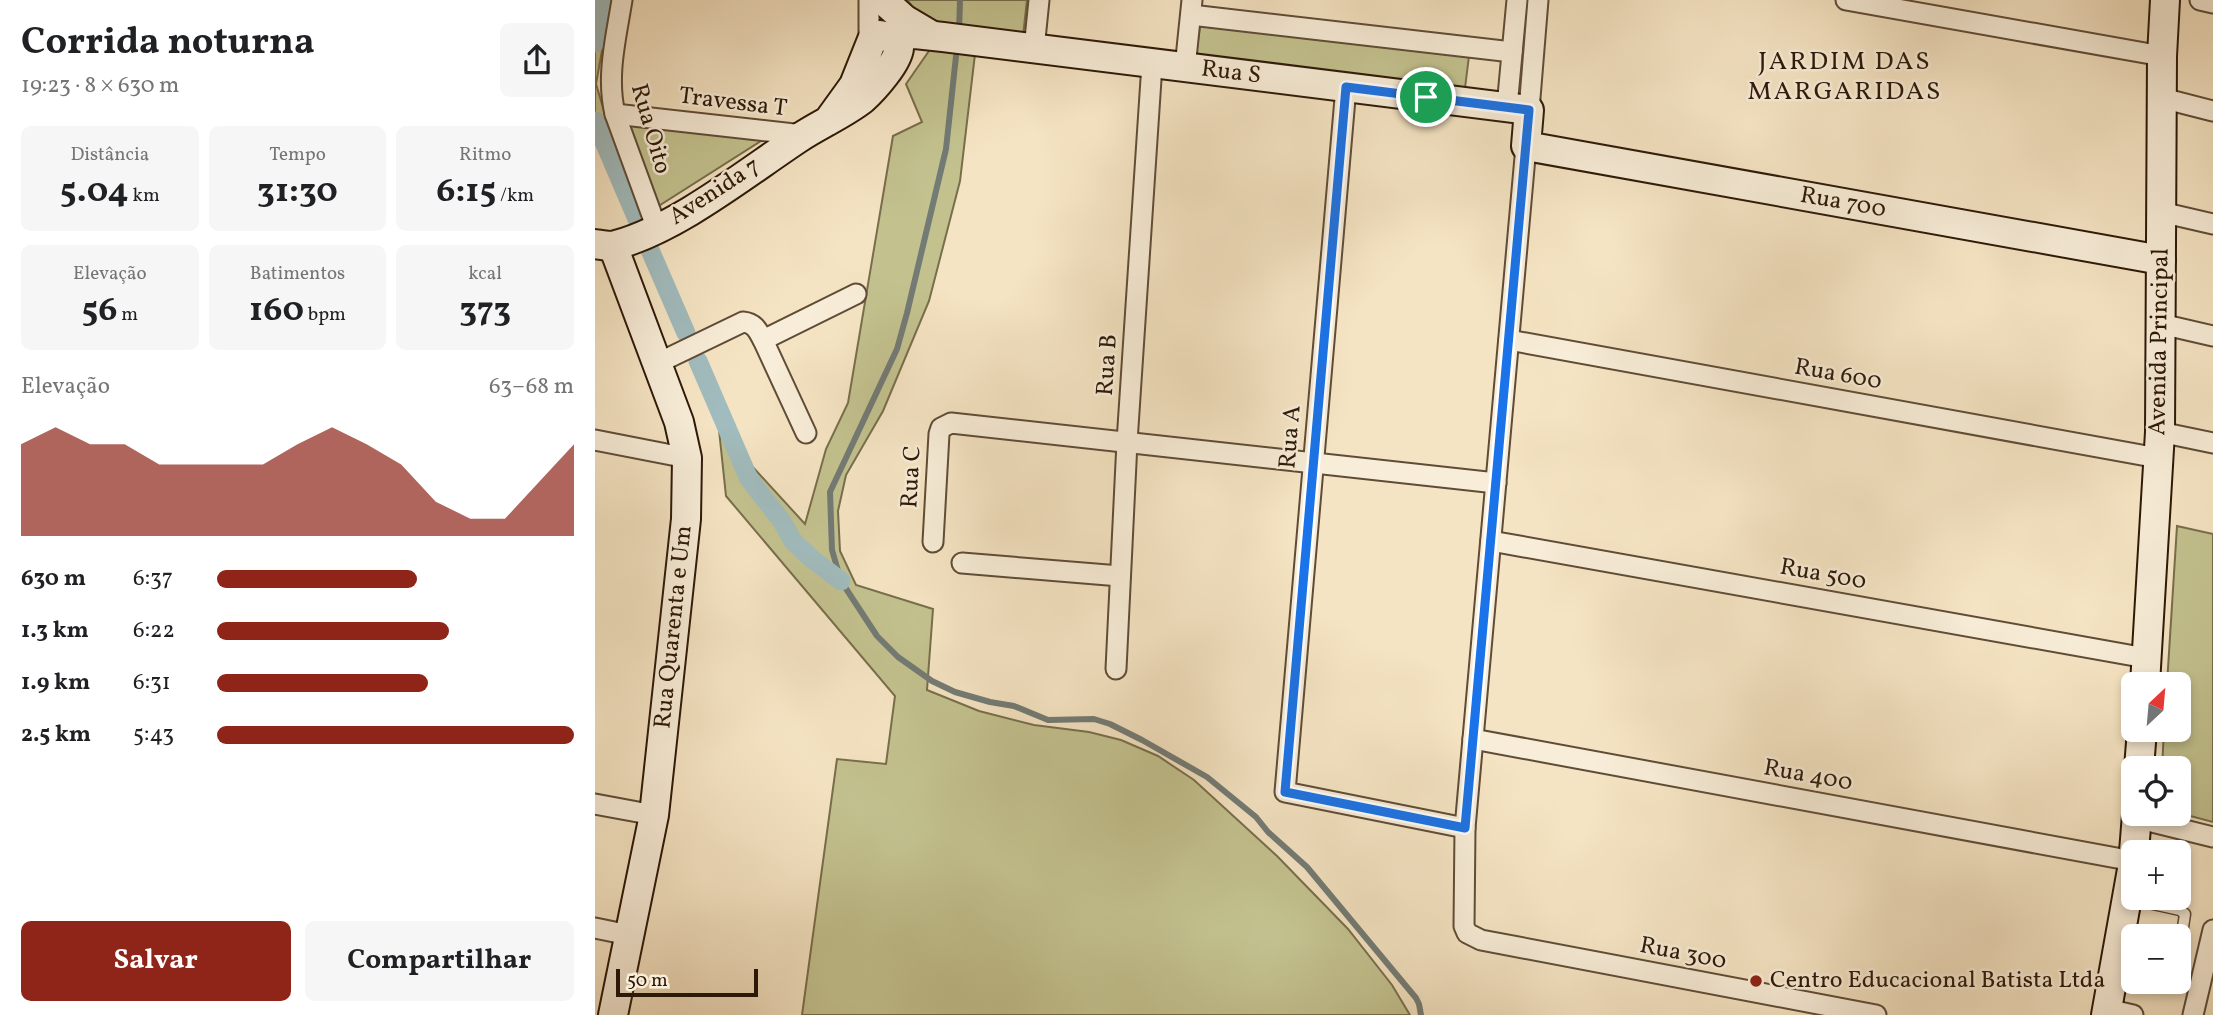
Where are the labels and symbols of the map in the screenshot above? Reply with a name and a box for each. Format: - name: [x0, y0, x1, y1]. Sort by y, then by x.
- district label: JARDIM DAS MARGARIDAS: [1748, 44, 1942, 110]
- street label: Rua S: [1199, 52, 1263, 94]
- pin: [1396, 67, 1456, 127]
- street label: Travessa T: [677, 79, 789, 127]
- street label: Rua Oito: [621, 80, 679, 178]
- street label: Avenida 7: [663, 150, 767, 234]
- street label: Rua 700: [1797, 179, 1889, 227]
- street label: Avenida Principal: [2141, 248, 2179, 436]
- street label: Rua B: [1089, 333, 1127, 397]
- street label: Rua 600: [1792, 351, 1884, 399]
- street label: Rua A: [1271, 404, 1311, 470]
- street label: Rua C: [893, 445, 931, 509]
- street label: Rua Quarenta e Um: [646, 524, 702, 730]
- street label: Rua 500: [1777, 551, 1869, 599]
- north arrow: [2121, 672, 2191, 742]
- street label: Rua 400: [1761, 751, 1855, 801]
- street label: Rua 300: [1637, 929, 1729, 979]
- place label: Centro Educacional Batista Ltda: [1770, 964, 2105, 998]
- scale bar: [616, 966, 758, 998]
- marker: Centro Educacional Batista Ltda: [1748, 973, 1764, 989]

